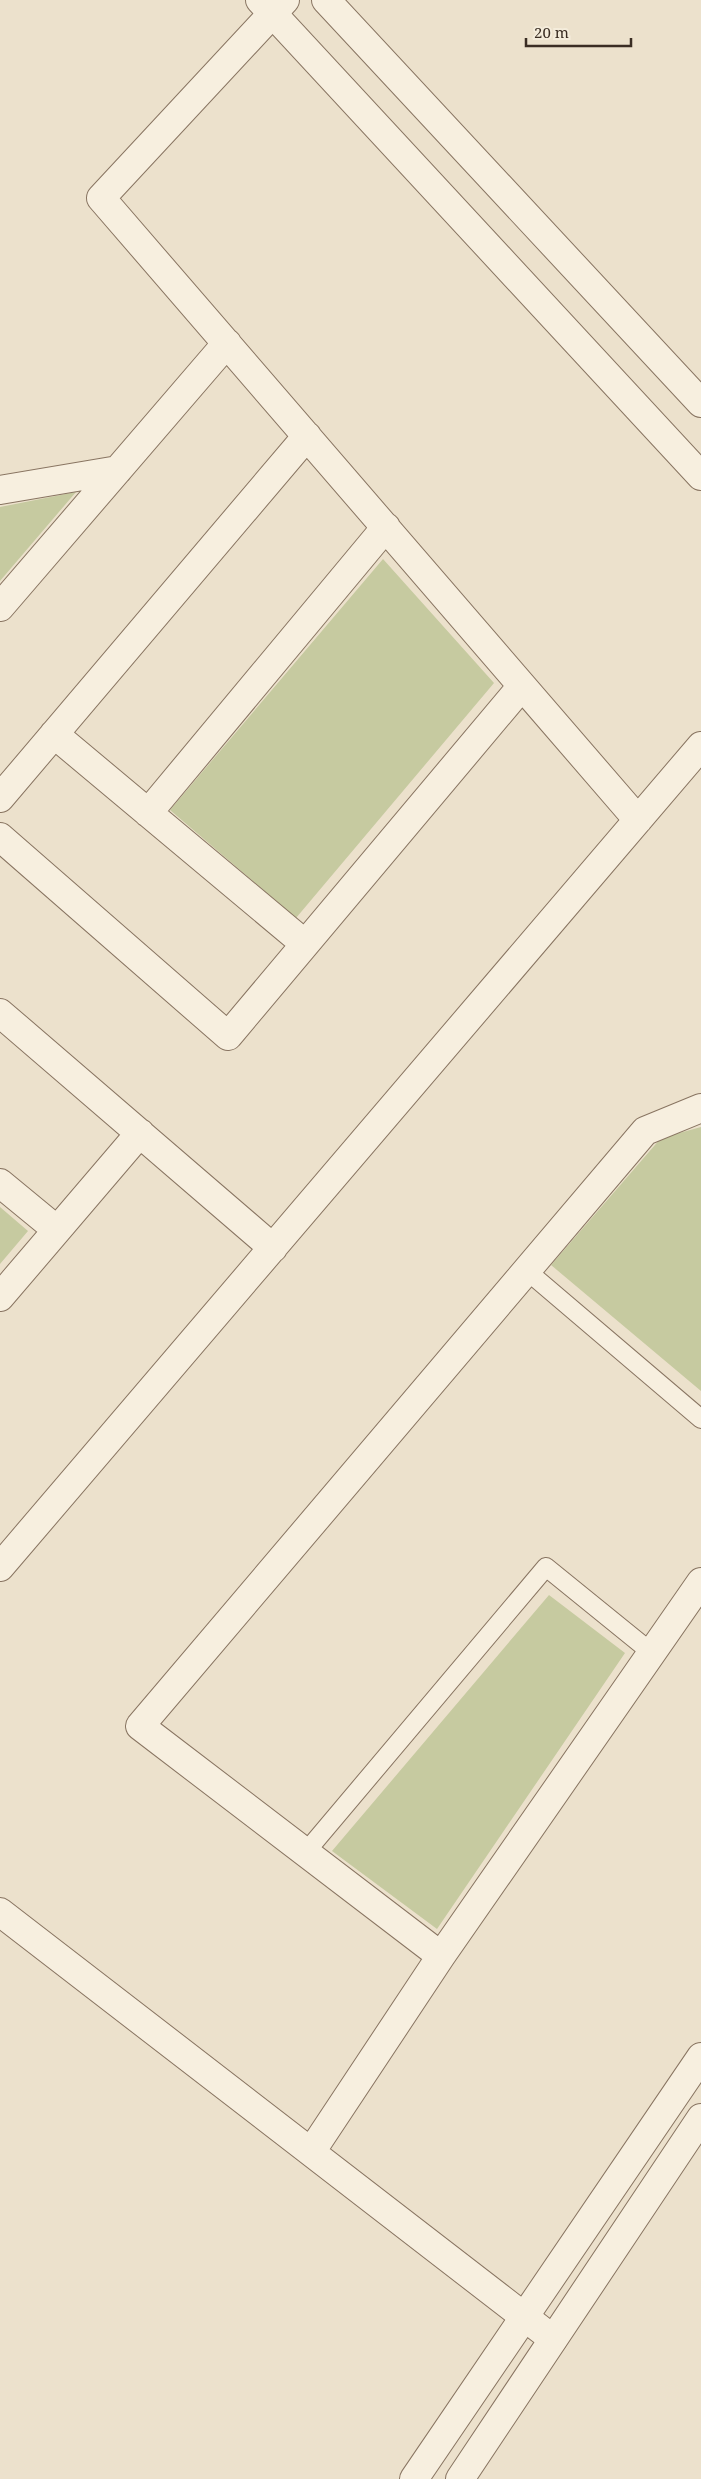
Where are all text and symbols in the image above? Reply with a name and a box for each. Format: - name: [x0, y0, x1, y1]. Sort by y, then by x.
- scale bar: [526, 15, 631, 47]
- text: 20 m: [534, 22, 569, 42]

